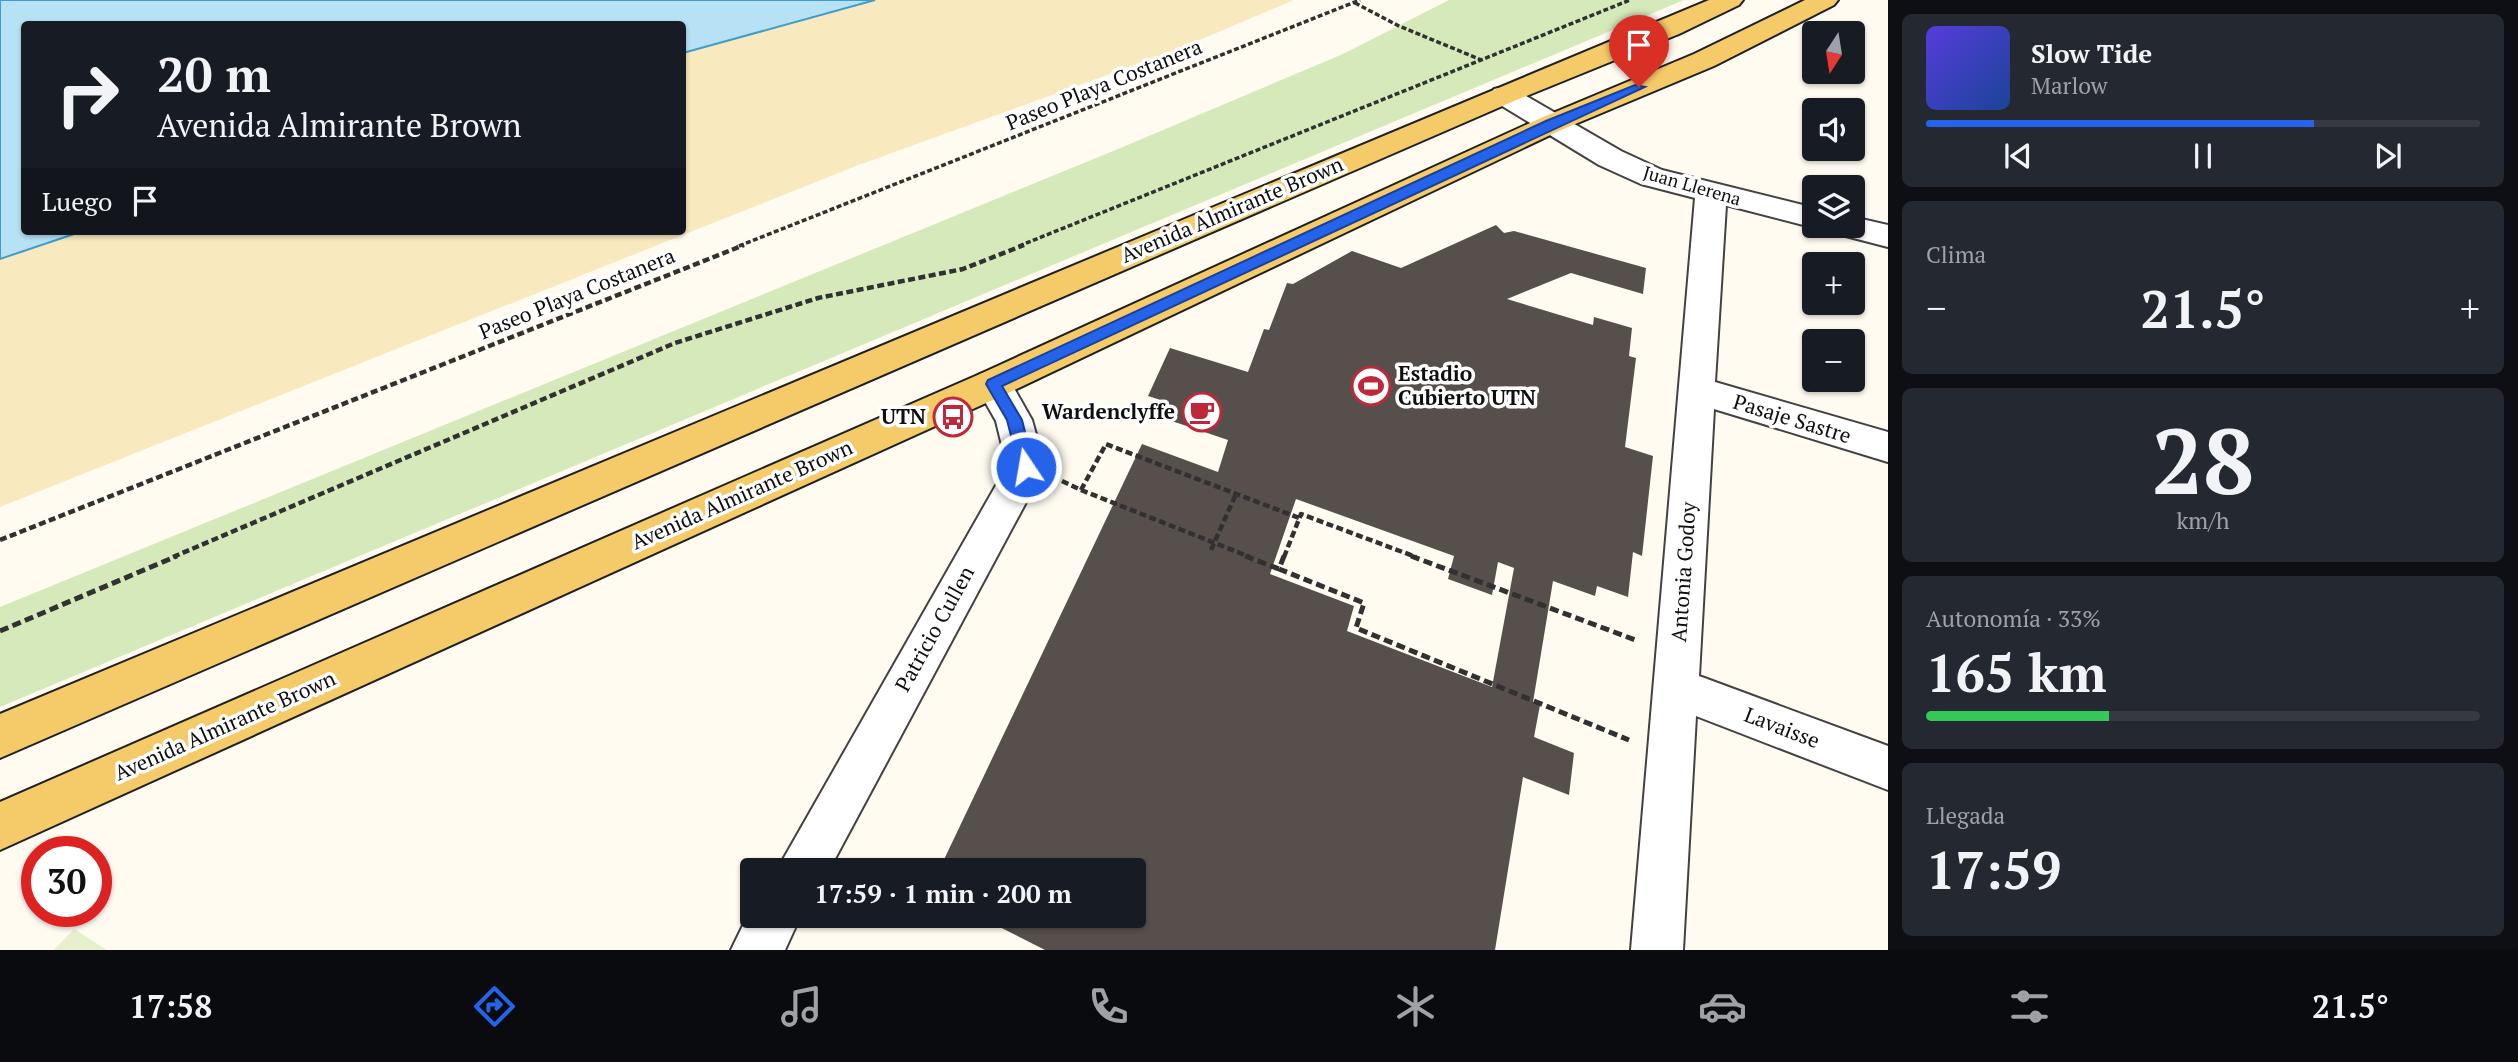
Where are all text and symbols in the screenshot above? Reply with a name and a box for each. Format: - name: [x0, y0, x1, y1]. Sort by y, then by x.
- pin: [1609, 15, 1669, 87]
- north arrow: [1802, 21, 1866, 84]
- map controls: [1802, 21, 1865, 392]
- icon: arrive: [1620, 26, 1658, 64]
- street label: Paseo Playa Costanera: [1001, 32, 1206, 136]
- text: Slow Tide: [2031, 36, 2152, 70]
- text: 20 m: [157, 41, 271, 106]
- icon: right: [42, 49, 133, 140]
- text: Marlow: [2031, 70, 2108, 101]
- button: sound: [1802, 98, 1865, 161]
- text: Avenida Almirante Brown: [157, 104, 522, 146]
- icon: previous: [1999, 137, 2037, 175]
- icon: pause: [2184, 137, 2222, 175]
- icon: next: [2369, 137, 2407, 175]
- street label: Avenida Almirante Brown: [1116, 149, 1348, 269]
- street label: Juan Llerena: [1641, 160, 1744, 210]
- button: layers: [1802, 175, 1865, 238]
- icon: arrive: [126, 182, 164, 220]
- text: Luego: [42, 184, 112, 218]
- text: Clima: [1926, 239, 1986, 270]
- street label: Paseo Playa Costanera: [474, 241, 679, 345]
- button: +: [1802, 252, 1865, 315]
- text: 21.5°: [2140, 274, 2266, 343]
- text: −: [1926, 283, 1946, 333]
- text: +: [2460, 283, 2480, 333]
- button: −: [1802, 329, 1865, 392]
- place label: Estadio Cubierto UTN: [1398, 359, 1536, 411]
- sports icon: Estadio Cubierto UTN: [1350, 365, 1392, 407]
- street label: Pasaje Sastre: [1730, 387, 1855, 449]
- cafe icon: Wardenclyffe: [1181, 391, 1223, 433]
- bus stop icon: UTN: [932, 396, 974, 438]
- place label: Wardenclyffe: [1042, 397, 1175, 425]
- text: 28: [2152, 399, 2254, 520]
- place label: UTN: [881, 402, 926, 430]
- position arrow: [989, 430, 1063, 504]
- street label: Avenida Almirante Brown: [627, 432, 857, 556]
- street label: Antonia Godoy: [1664, 501, 1702, 643]
- text: km/h: [2176, 505, 2230, 536]
- street label: Patricio Cullen: [888, 560, 980, 696]
- text: Autonomía · 33%: [1926, 603, 2101, 634]
- text: 165 km: [1926, 638, 2107, 707]
- street label: Avenida Almirante Brown: [110, 663, 340, 787]
- street label: Lavaisse: [1741, 700, 1824, 754]
- text: Llegada: [1926, 800, 2005, 831]
- text: 17:59: [1926, 835, 2061, 904]
- speed limit sign: 30: [21, 836, 112, 927]
- text: 17:59 · 1 min · 200 m: [814, 876, 1072, 910]
- icon: directions: [470, 982, 519, 1031]
- icon: music: [777, 982, 826, 1031]
- icon: phone: [1084, 982, 1133, 1031]
- icon: climate: [1391, 982, 1440, 1031]
- icon: car: [1698, 982, 1747, 1031]
- icon: filters: [2005, 982, 2054, 1031]
- text: 17:58: [129, 985, 212, 1027]
- text: 21.5°: [2312, 985, 2389, 1027]

